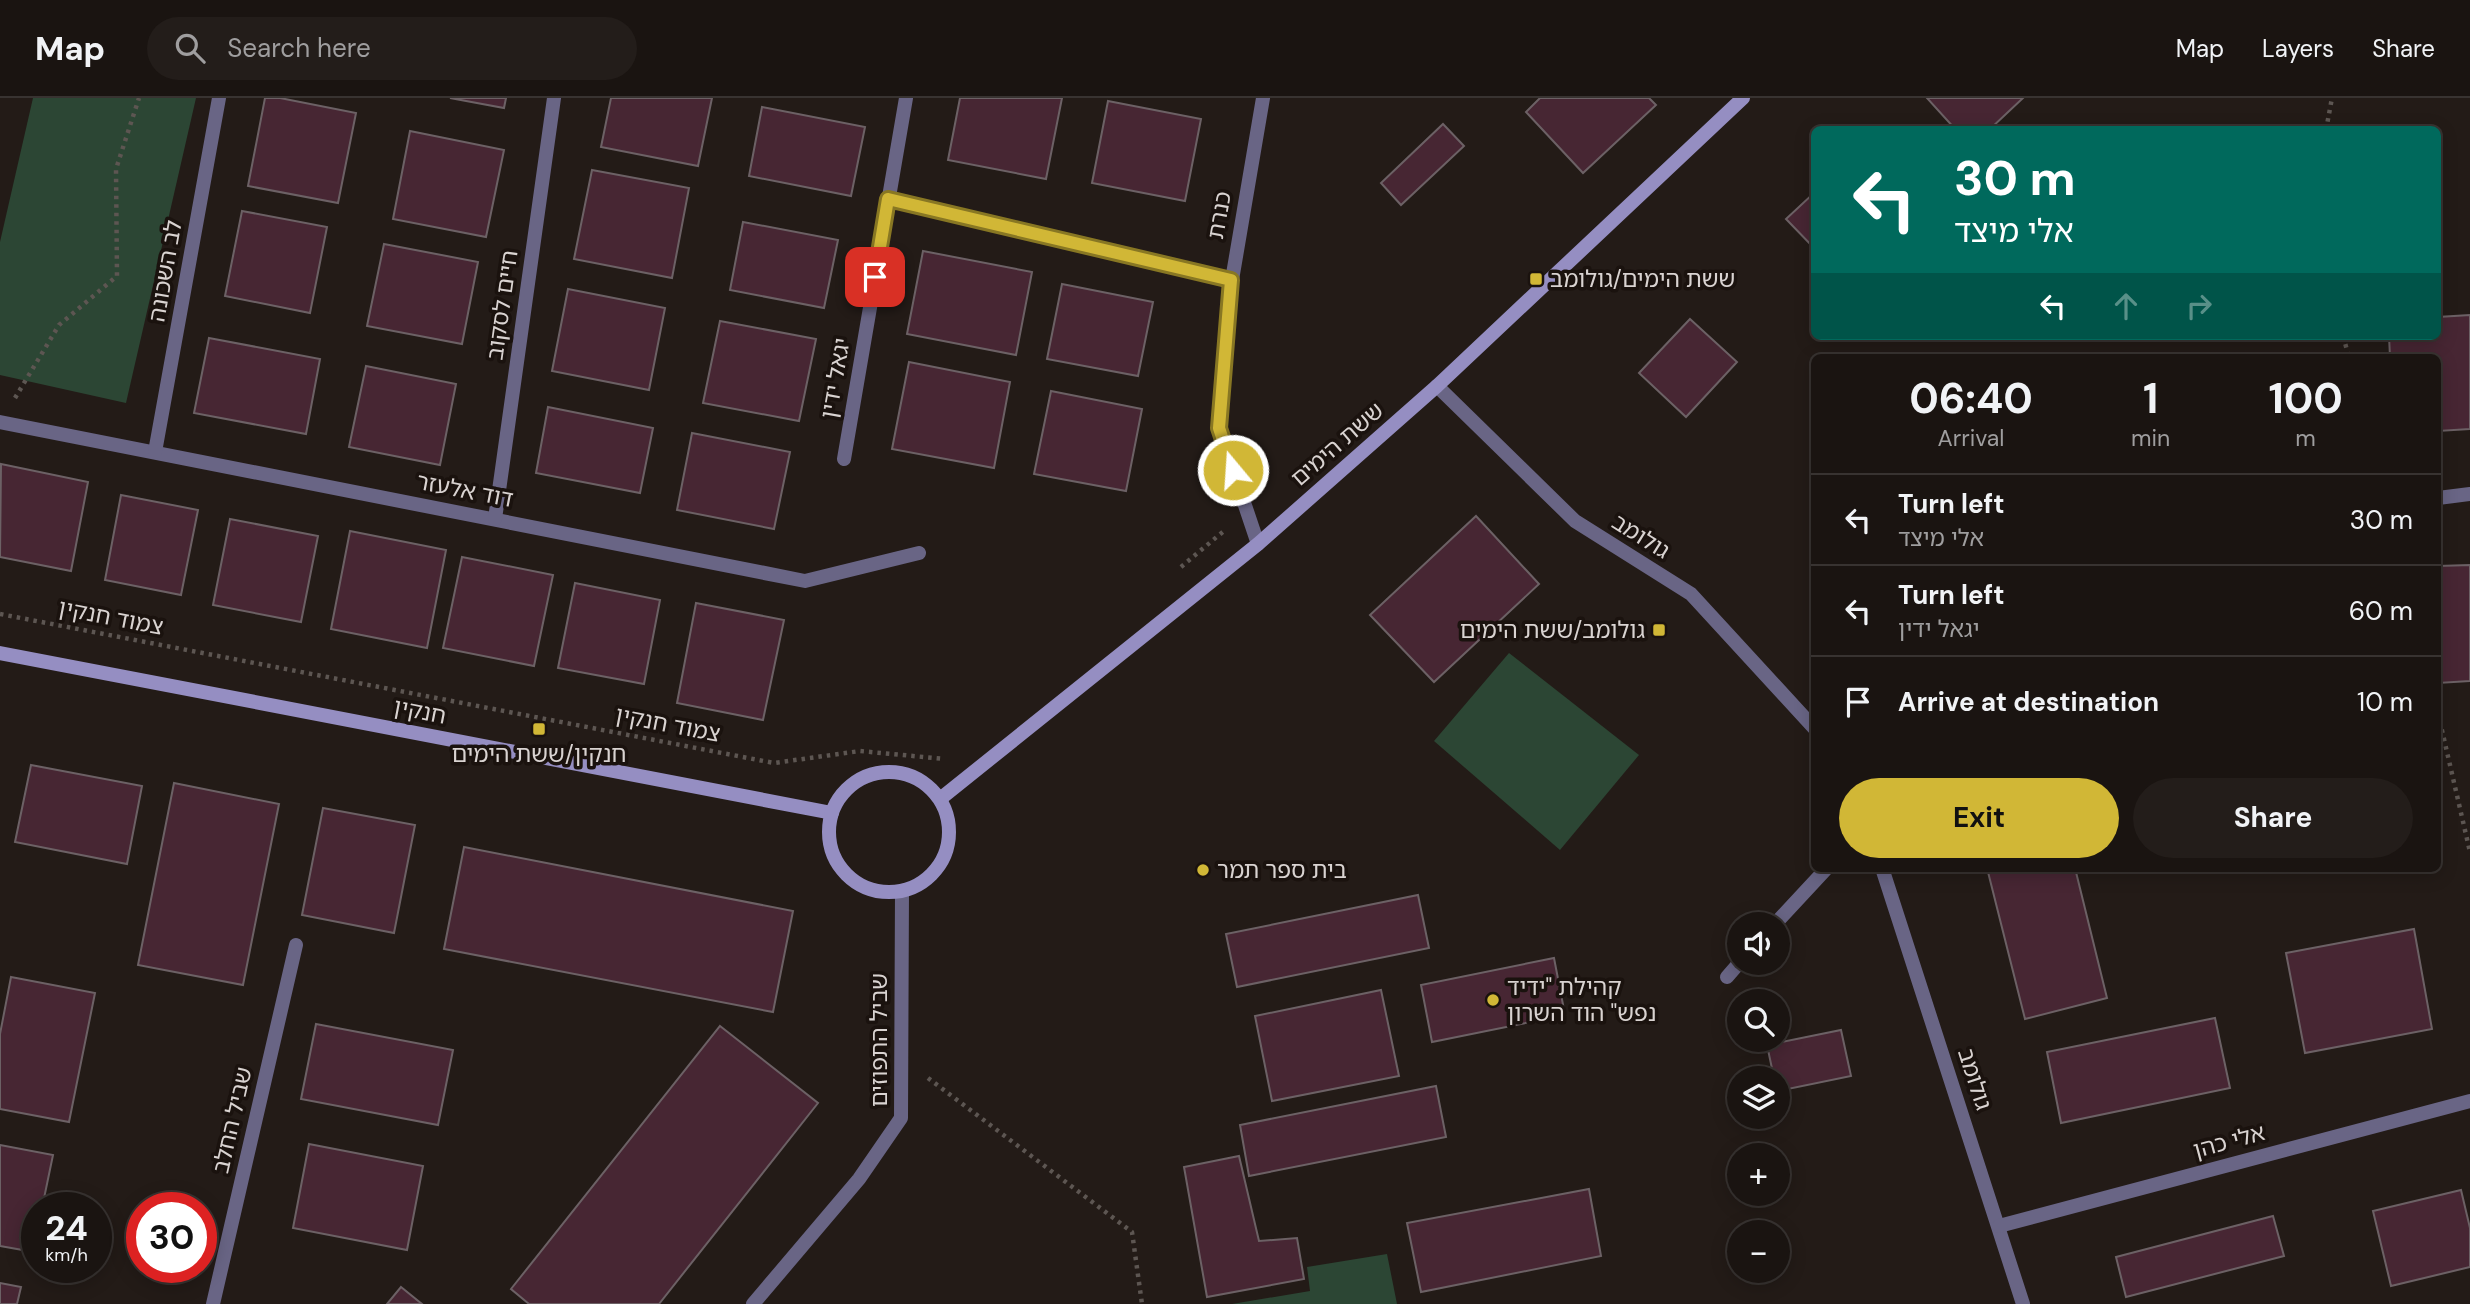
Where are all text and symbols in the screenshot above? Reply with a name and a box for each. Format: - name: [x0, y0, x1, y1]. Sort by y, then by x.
- search box: [147, 17, 637, 80]
- text: Map: [35, 27, 105, 70]
- icon: search: [171, 29, 209, 67]
- text: Search here: [227, 31, 371, 65]
- text: Map: [2176, 33, 2224, 64]
- text: Layers: [2262, 33, 2334, 64]
- text: Share: [2372, 33, 2435, 64]
- text: 30 m: [1954, 146, 2076, 210]
- icon: left: [1839, 154, 1930, 245]
- street label: כנרת: [1200, 189, 1238, 241]
- text: אלי מיצד: [1954, 210, 2074, 252]
- street label: לב השכונה: [141, 218, 189, 324]
- pin: [845, 247, 905, 307]
- street label: חיים לסקוב: [479, 248, 525, 362]
- icon: arrive: [856, 258, 894, 296]
- place label: ששת הימים/גולומב: [1550, 264, 1735, 294]
- marker: ששת הימים/גולומב: [1528, 271, 1544, 287]
- icon: left: [2034, 287, 2072, 325]
- icon: ahead: [2107, 287, 2145, 325]
- icon: right: [2180, 287, 2218, 325]
- street label: יגאל ידין: [813, 335, 857, 421]
- text: 06:40: [1909, 371, 2033, 426]
- text: 1: [2143, 371, 2158, 426]
- text: 100: [2268, 371, 2343, 426]
- street label: ששת הימים: [1284, 395, 1390, 493]
- text: Arrival: [1938, 423, 2005, 453]
- text: min: [2131, 423, 2170, 453]
- text: m: [2295, 423, 2316, 453]
- position arrow: [1196, 433, 1270, 507]
- street label: דוד אלעזר: [414, 466, 516, 514]
- text: Turn left: [1898, 487, 2005, 521]
- icon: left: [1839, 501, 1877, 539]
- text: 30 m: [2350, 503, 2413, 537]
- street label: גולומב: [1606, 507, 1676, 566]
- text: אלי מיצד: [1898, 523, 1984, 553]
- text: Turn left: [1898, 578, 2005, 612]
- street label: צמוד חנקין: [56, 592, 166, 642]
- icon: left: [1839, 592, 1877, 630]
- text: 60 m: [2349, 594, 2413, 628]
- text: יגאל ידין: [1898, 614, 1980, 644]
- place label: גולומב/ששת הימים: [1460, 615, 1645, 645]
- marker: גולומב/ששת הימים: [1651, 622, 1667, 638]
- icon: arrive: [1839, 683, 1877, 721]
- text: Arrive at destination: [1898, 685, 2159, 719]
- text: 10 m: [2357, 685, 2413, 719]
- street label: חנקין: [391, 691, 449, 731]
- street label: צמוד חנקין: [613, 699, 723, 749]
- marker: חנקין/ששת הימים: [531, 721, 547, 737]
- place label: חנקין/ששת הימים: [451, 739, 627, 769]
- button: Exit: [1839, 778, 2119, 858]
- button: Share: [2133, 778, 2413, 858]
- place label: בית ספר תמר: [1217, 855, 1347, 885]
- marker: בית ספר תמר: [1195, 862, 1211, 878]
- map controls: [1727, 912, 1790, 1283]
- button: sound: [1727, 912, 1790, 975]
- place label: קהילת "ידיד נפש" הוד השרון: [1507, 972, 1656, 1028]
- street label: שביל התפוזים: [864, 973, 894, 1107]
- button: search: [1727, 989, 1790, 1052]
- marker: קהילת "ידיד נפש" הוד השרון: [1485, 992, 1501, 1008]
- street label: גולומב: [1951, 1045, 1999, 1114]
- street label: שביל החלב: [205, 1064, 259, 1176]
- button: layers: [1727, 1066, 1790, 1129]
- street label: אלי כהן: [2190, 1117, 2268, 1165]
- button: +: [1727, 1143, 1790, 1206]
- speed limit sign: 30: [126, 1192, 217, 1283]
- text: 24: [45, 1205, 88, 1251]
- button: −: [1727, 1220, 1790, 1283]
- text: km/h: [45, 1243, 88, 1267]

